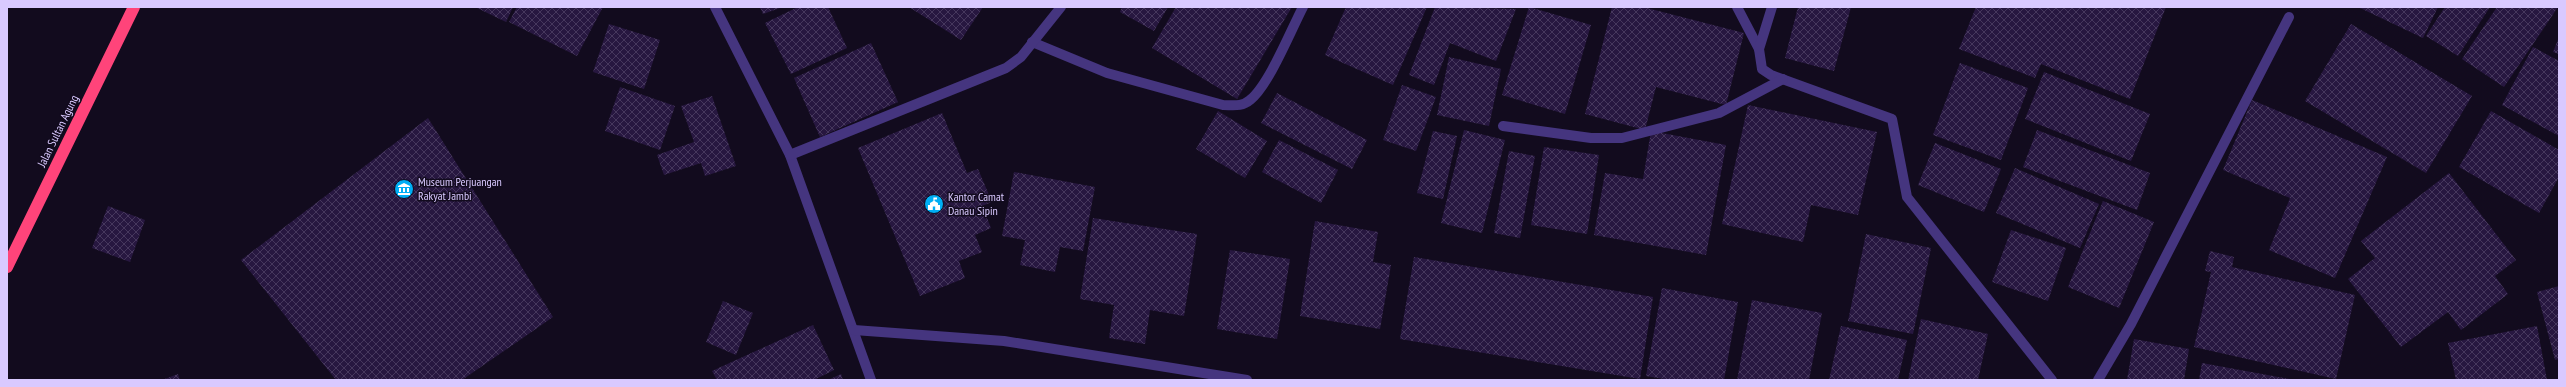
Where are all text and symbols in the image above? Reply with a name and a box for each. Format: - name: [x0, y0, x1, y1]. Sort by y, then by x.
- street label: Jalan Sultan Agung: [33, 92, 81, 170]
- place label: Museum Perjuangan Rakyat Jambi: [418, 174, 502, 203]
- museum icon: Museum Perjuangan Rakyat Jambi: [393, 178, 415, 200]
- place label: Kantor Camat Danau Sipin: [948, 189, 1005, 218]
- public building icon: Kantor Camat Danau Sipin: [923, 193, 945, 215]

